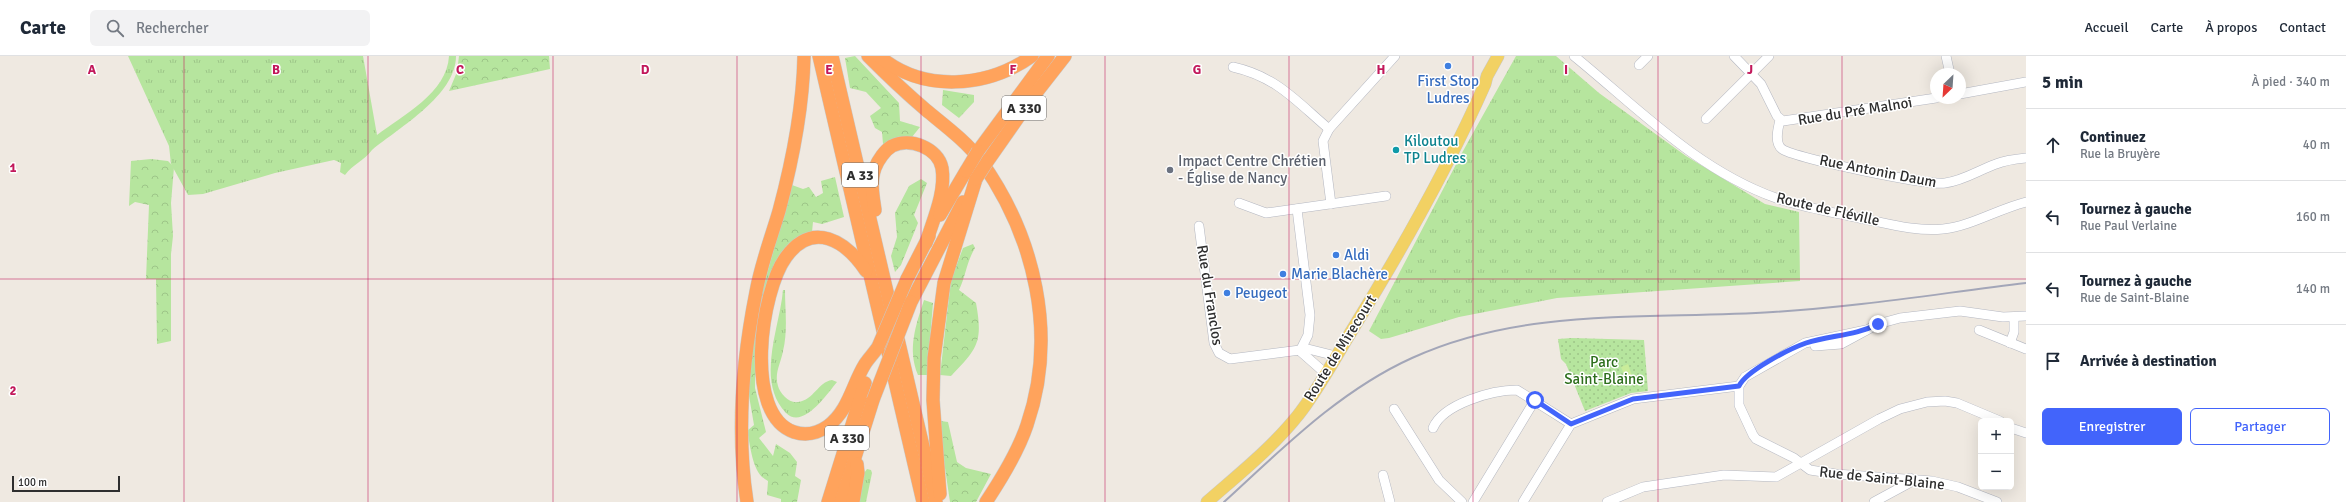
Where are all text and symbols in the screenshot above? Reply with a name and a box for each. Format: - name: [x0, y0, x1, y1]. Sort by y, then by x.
- search box: [90, 10, 370, 46]
- text: Carte: [20, 16, 66, 40]
- icon: search: [104, 17, 126, 39]
- text: Rechercher: [136, 19, 209, 37]
- text: Accueil: [2084, 19, 2129, 36]
- text: Carte: [2151, 19, 2183, 36]
- text: À propos: [2205, 19, 2257, 36]
- text: Contact: [2279, 19, 2326, 36]
- marker: First Stop Ludres: [1443, 61, 1453, 71]
- text: A: [88, 62, 97, 78]
- text: B: [272, 62, 280, 78]
- text: C: [456, 62, 464, 78]
- text: D: [641, 62, 650, 78]
- text: E: [825, 62, 833, 78]
- text: F: [1010, 62, 1017, 78]
- text: G: [1193, 62, 1201, 78]
- text: H: [1377, 62, 1385, 78]
- text: I: [1564, 62, 1568, 78]
- text: J: [1747, 62, 1753, 78]
- north arrow: [1930, 68, 1966, 104]
- place label: First Stop Ludres: [1417, 72, 1479, 107]
- text: 5 min: [2042, 72, 2083, 93]
- text: À pied · 340 m: [2251, 74, 2330, 90]
- street label: Rue du Pré Malnoi: [1796, 93, 1914, 129]
- road number: A 330: [1002, 96, 1046, 120]
- text: Continuez: [2080, 128, 2146, 146]
- place label: Kiloutou TP Ludres: [1404, 132, 1467, 167]
- icon: ahead: [2042, 134, 2064, 156]
- text: 40 m: [2303, 137, 2330, 153]
- marker: Kiloutou TP Ludres: [1391, 145, 1401, 155]
- text: Rue la Bruyère: [2080, 146, 2160, 162]
- street label: Rue Antonin Daum: [1818, 151, 1938, 191]
- place label: Impact Centre Chrétien - Église de Nancy: [1178, 152, 1327, 187]
- text: 1: [9, 160, 17, 176]
- road number: A 33: [842, 163, 878, 187]
- marker: Impact Centre Chrétien - Église de Nancy: [1165, 165, 1175, 175]
- street label: Route de Fléville: [1775, 188, 1881, 230]
- text: Tournez à gauche: [2080, 200, 2192, 218]
- icon: left: [2042, 206, 2064, 228]
- text: 160 m: [2296, 209, 2330, 225]
- text: Rue Paul Verlaine: [2080, 218, 2177, 234]
- street label: Rue du Franclos: [1193, 243, 1227, 347]
- place label: Aldi: [1344, 246, 1369, 264]
- marker: Aldi: [1331, 250, 1341, 260]
- place label: Marie Blachère: [1291, 265, 1388, 283]
- marker: Marie Blachère: [1278, 269, 1288, 279]
- text: Tournez à gauche: [2080, 272, 2192, 290]
- icon: left: [2042, 278, 2064, 300]
- text: 140 m: [2296, 281, 2330, 297]
- place label: Peugeot: [1235, 284, 1287, 302]
- marker: Peugeot: [1222, 288, 1232, 298]
- text: Rue de Saint-Blaine: [2080, 290, 2189, 306]
- street label: Route de Mirecourt: [1300, 291, 1380, 405]
- route end: [1869, 315, 1887, 333]
- icon: arrive: [2042, 350, 2064, 372]
- text: Arrivée à destination: [2080, 352, 2217, 370]
- park label: Parc Saint-Blaine: [1564, 353, 1644, 388]
- text: 2: [9, 383, 17, 399]
- route start: [1526, 391, 1544, 409]
- button: Enregistrer: [2042, 408, 2182, 445]
- button: Partager: [2190, 408, 2330, 445]
- map controls: [1978, 418, 2014, 490]
- button: +: [1978, 418, 2014, 454]
- road number: A 330: [825, 426, 869, 450]
- button: −: [1978, 454, 2014, 490]
- street label: Rue de Saint-Blaine: [1818, 462, 1946, 494]
- scale bar: [12, 474, 120, 493]
- text: 100 m: [18, 476, 47, 489]

